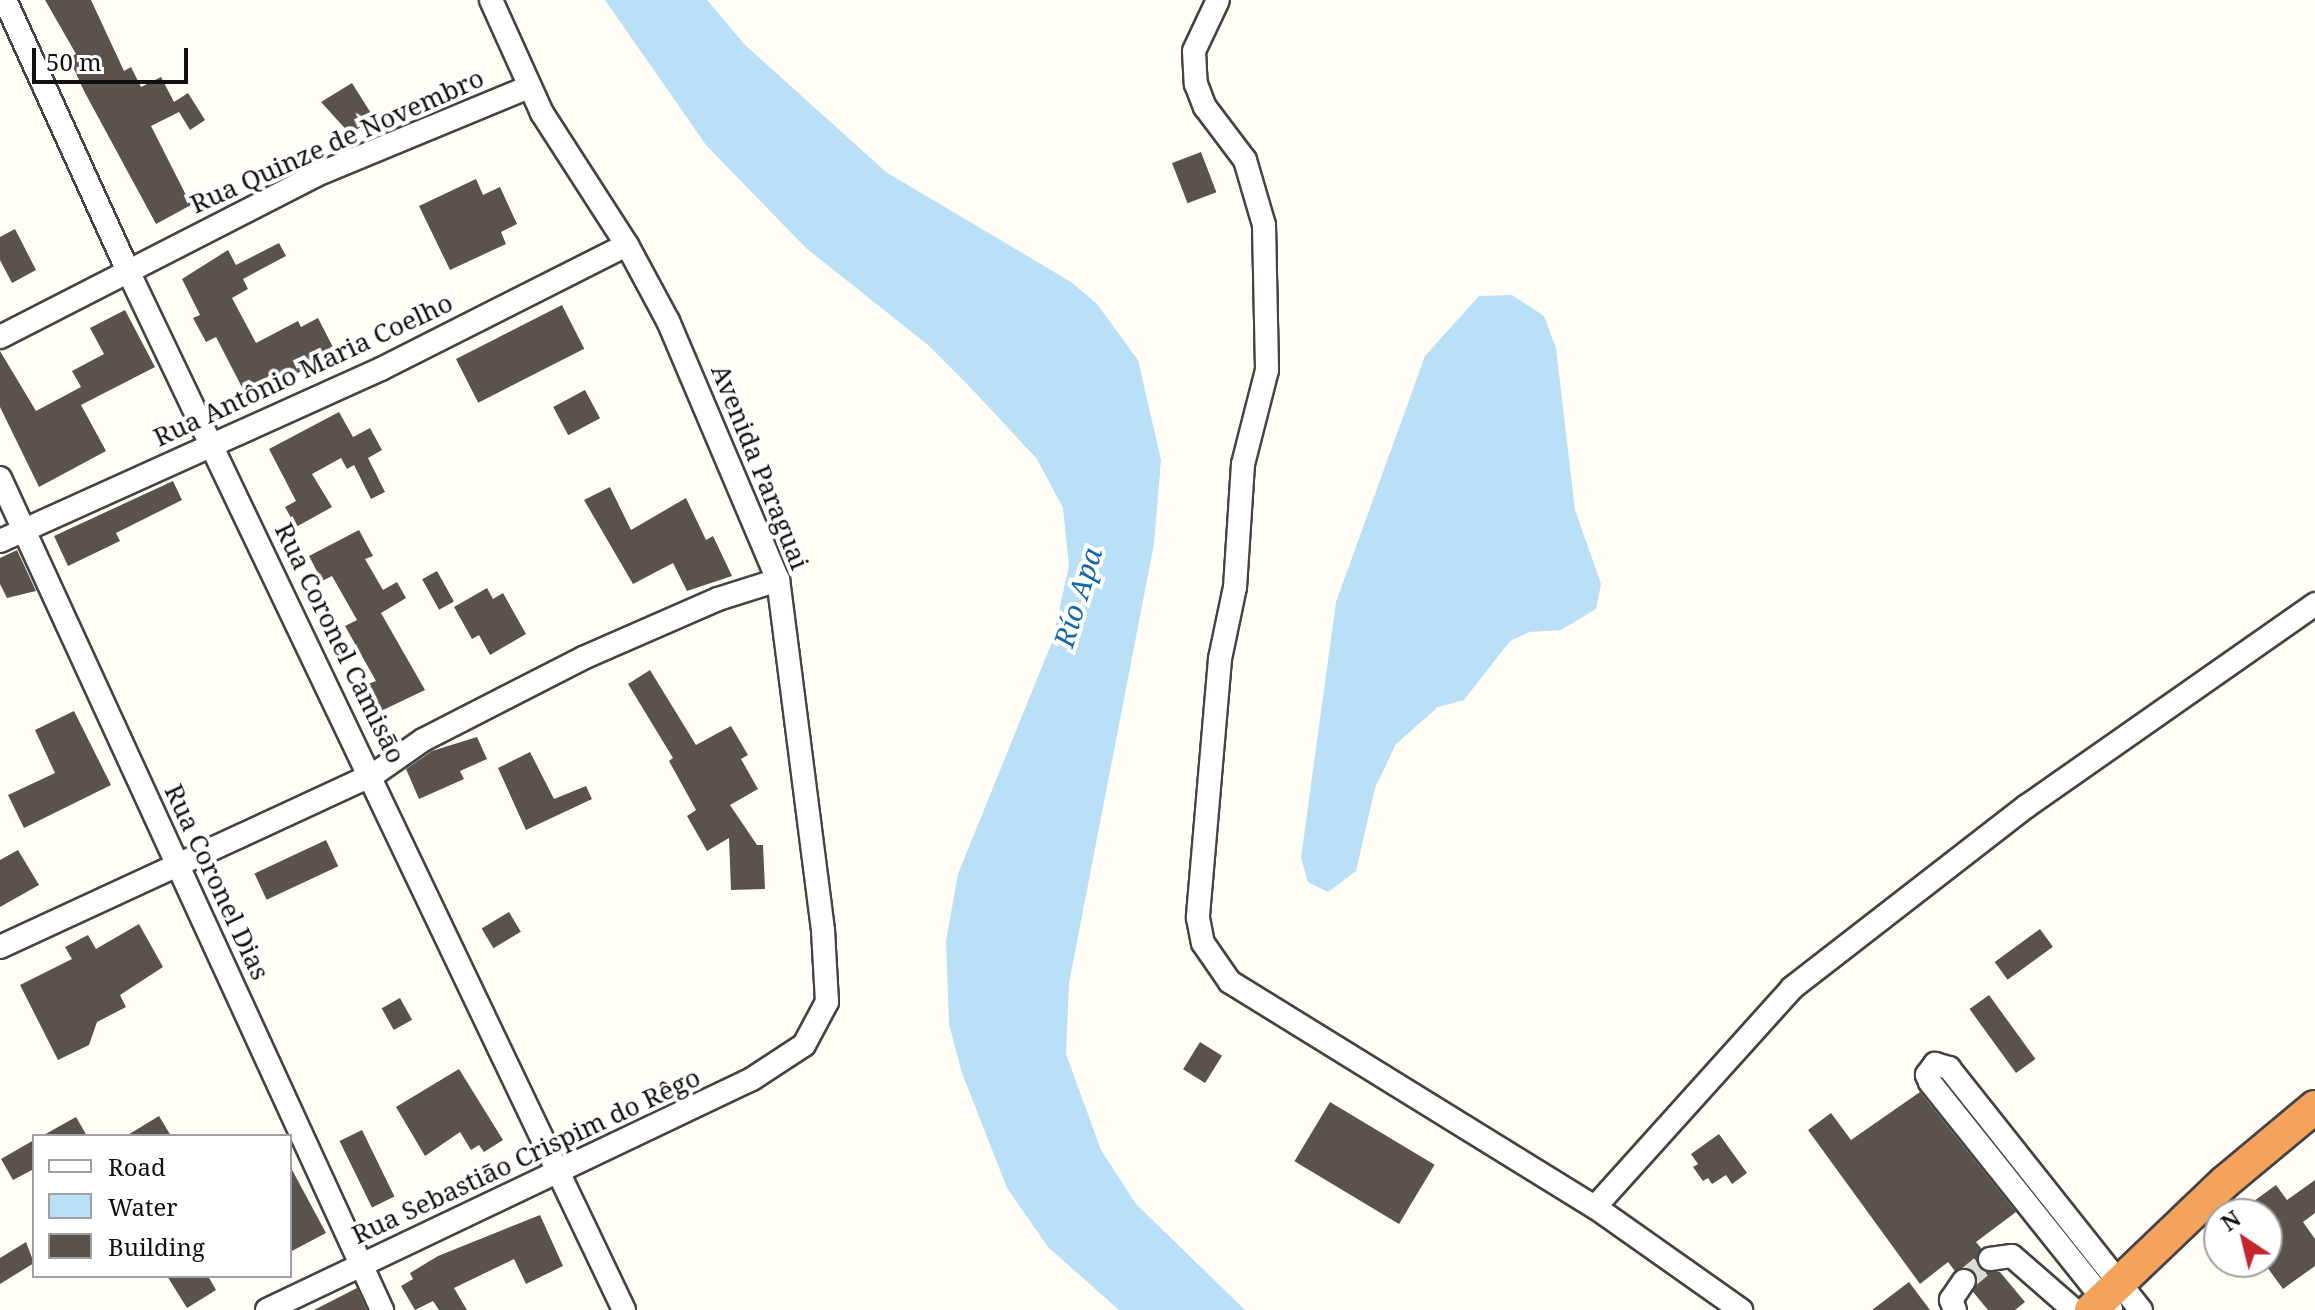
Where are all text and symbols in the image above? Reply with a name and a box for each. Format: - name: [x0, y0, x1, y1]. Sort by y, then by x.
- scale bar: [36, 32, 192, 82]
- text: 50 m: [46, 45, 102, 78]
- street label: Rua Quinze de Novembro: [185, 62, 489, 220]
- street label: Rua Antônio Maria Coelho: [148, 287, 458, 453]
- street label: Avenida Paraguai: [705, 360, 815, 574]
- street label: Rua Coronel Camisão: [268, 518, 412, 768]
- water label: Río Apa: [1046, 543, 1108, 651]
- street label: Rua Coronel Dias: [158, 779, 276, 985]
- street label: Rua Sebastião Crispim do Rêgo: [347, 1061, 705, 1251]
- legend: [32, 1134, 292, 1278]
- text: Road: [108, 1150, 166, 1183]
- text: Water: [108, 1190, 178, 1223]
- north arrow: [2203, 1198, 2283, 1278]
- text: N: [2215, 1203, 2246, 1237]
- text: Building: [108, 1230, 205, 1263]

